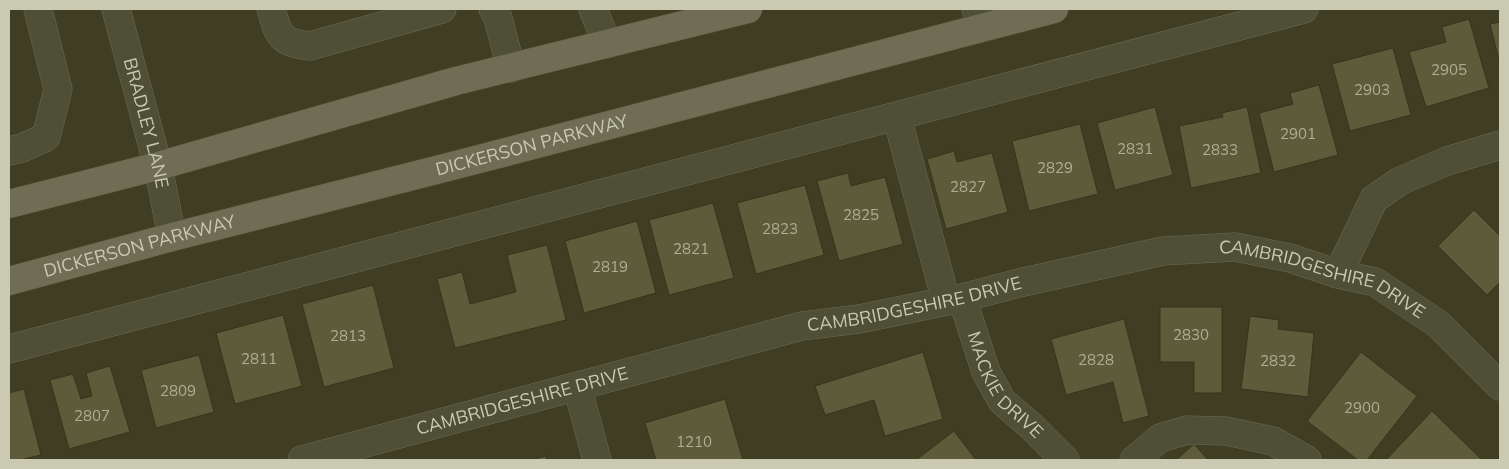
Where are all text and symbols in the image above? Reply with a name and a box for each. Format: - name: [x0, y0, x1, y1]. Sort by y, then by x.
- street label: BRADLEY LANE: [119, 55, 174, 190]
- house number: 2905: [1431, 60, 1467, 79]
- house number: 2903: [1354, 80, 1390, 99]
- street label: DICKERSON PARKWAY: [433, 108, 631, 181]
- house number: 2901: [1280, 124, 1316, 143]
- house number: 2831: [1117, 139, 1153, 158]
- house number: 2833: [1202, 140, 1238, 159]
- house number: 2829: [1037, 158, 1073, 177]
- house number: 2827: [950, 177, 986, 196]
- house number: 2825: [843, 205, 879, 224]
- street label: DICKERSON PARKWAY: [41, 209, 239, 282]
- house number: 2823: [762, 219, 798, 238]
- street label: CAMBRIDGESHIRE DRIVE: [1218, 234, 1430, 323]
- house number: 2821: [673, 239, 709, 258]
- house number: 2819: [592, 257, 628, 276]
- street label: CAMBRIDGESHIRE DRIVE: [806, 271, 1024, 336]
- house number: 2830: [1173, 325, 1209, 344]
- house number: 2813: [330, 326, 366, 345]
- street label: MACKIE DRIVE: [963, 329, 1049, 443]
- house number: 2811: [241, 349, 277, 368]
- house number: 2828: [1078, 350, 1114, 369]
- house number: 2832: [1260, 351, 1296, 370]
- street label: CAMBRIDGESHIRE DRIVE: [414, 361, 631, 440]
- house number: 2809: [160, 381, 196, 400]
- house number: 2900: [1344, 398, 1380, 417]
- house number: 2807: [74, 406, 110, 425]
- house number: 1210: [676, 432, 712, 451]

